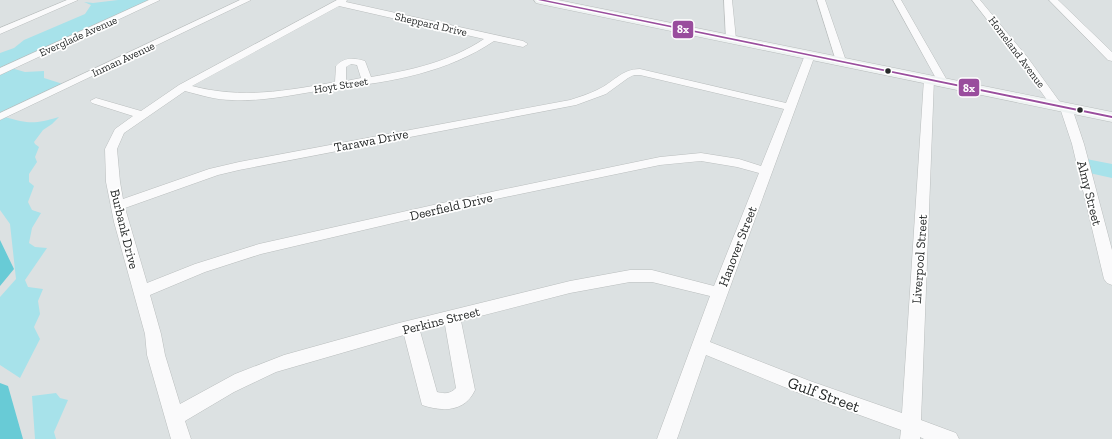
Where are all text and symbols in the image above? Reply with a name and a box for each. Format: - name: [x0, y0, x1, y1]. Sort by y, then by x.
- street label: Sheppard Drive: [394, 10, 468, 39]
- street label: Everglade Avenue: [37, 13, 119, 60]
- street label: Homeland Avenue: [986, 14, 1048, 91]
- line badge: 8x: [672, 20, 694, 39]
- text: 8x: [677, 23, 689, 36]
- street label: Inman Avenue: [90, 39, 157, 80]
- unlabelled marker: [883, 66, 893, 76]
- street label: Hoyt Street: [313, 75, 370, 96]
- line badge: 8x: [958, 78, 980, 97]
- text: 8x: [963, 82, 975, 95]
- unlabelled marker: [1075, 105, 1085, 115]
- street label: Tarawa Drive: [333, 126, 409, 155]
- street label: Almy Street: [1074, 159, 1105, 227]
- street label: Burbank Drive: [107, 188, 142, 271]
- street label: Deerfield Drive: [408, 190, 494, 223]
- street label: Hanover Street: [715, 204, 760, 288]
- street label: Liverpool Street: [909, 214, 930, 304]
- street label: Perkins Street: [401, 304, 482, 337]
- street label: Gulf Street: [785, 373, 862, 416]

